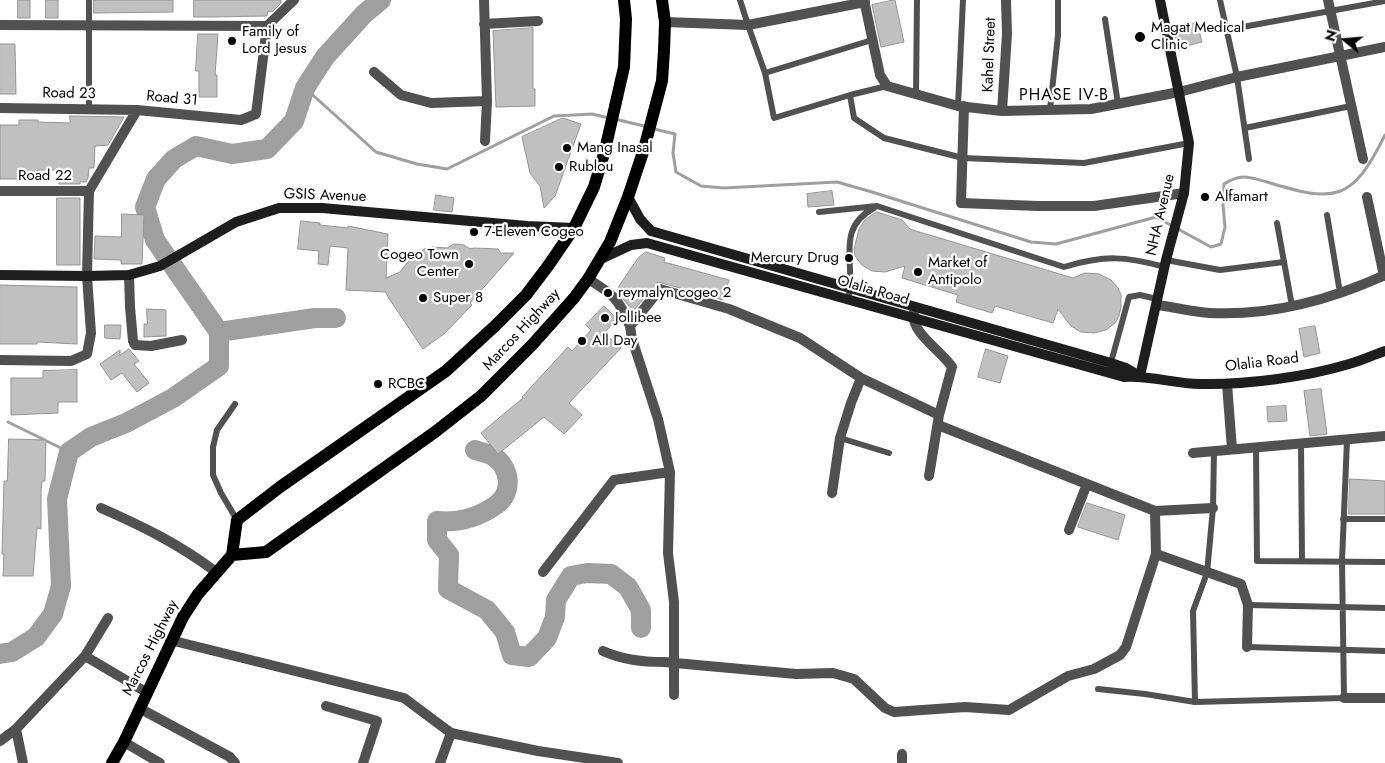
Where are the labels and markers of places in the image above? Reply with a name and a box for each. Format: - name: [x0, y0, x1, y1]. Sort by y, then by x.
- place label: Magat Medical Clinic: [1151, 19, 1244, 54]
- place label: Family of Lord Jesus: [242, 23, 306, 58]
- marker: Magat Medical Clinic: [1133, 30, 1147, 44]
- marker: Family of Lord Jesus: [226, 35, 238, 47]
- place label: Mang Inasal: [577, 139, 653, 157]
- marker: Mang Inasal: [561, 142, 573, 154]
- place label: Rublou: [569, 158, 613, 176]
- marker: Rublou: [553, 161, 565, 173]
- place label: Alfamart: [1215, 188, 1268, 206]
- marker: Alfamart: [1199, 191, 1211, 203]
- place label: 7-Eleven Cogeo: [484, 223, 584, 241]
- marker: 7-Eleven Cogeo: [468, 226, 480, 238]
- place label: Cogeo Town Center: [380, 246, 459, 281]
- place label: Mercury Drug: [751, 249, 839, 267]
- marker: Mercury Drug: [843, 252, 855, 264]
- place label: Market of Antipolo: [928, 254, 987, 289]
- marker: Cogeo Town Center: [463, 258, 475, 270]
- marker: Market of Antipolo: [912, 266, 924, 278]
- place label: reymalyn cogeo 2: [618, 284, 731, 302]
- marker: reymalyn cogeo 2: [602, 287, 614, 299]
- place label: Super 8: [433, 289, 483, 307]
- marker: Super 8: [417, 292, 429, 304]
- place label: Jollibee: [615, 309, 662, 327]
- marker: Jollibee: [599, 312, 611, 324]
- place label: All Day: [592, 332, 637, 350]
- marker: All Day: [576, 335, 588, 347]
- place label: RCBC: [388, 375, 425, 393]
- marker: RCBC: [372, 378, 384, 390]

